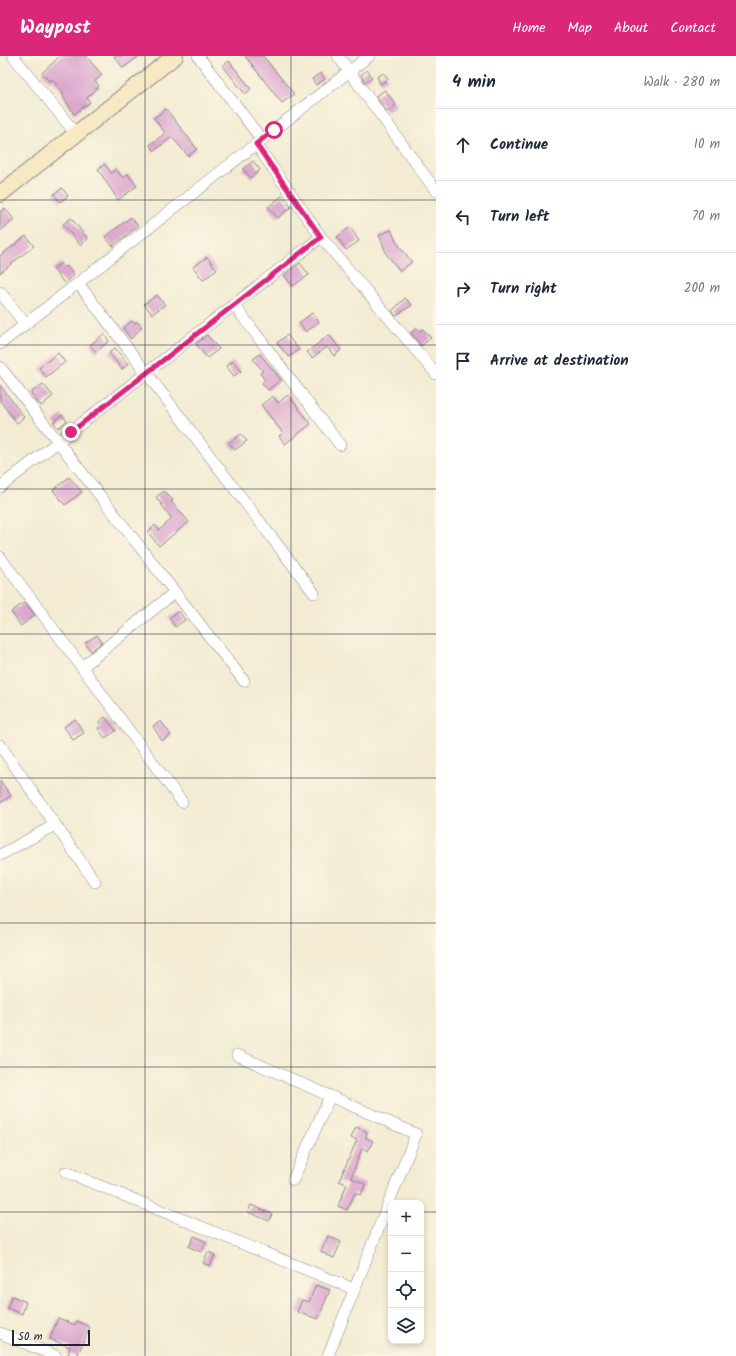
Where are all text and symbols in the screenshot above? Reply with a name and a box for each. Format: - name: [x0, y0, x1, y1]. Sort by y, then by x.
- text: Waypost: [20, 13, 91, 43]
- text: Home: [512, 17, 546, 39]
- text: Map: [568, 17, 592, 39]
- text: About: [614, 17, 648, 39]
- text: Contact: [670, 17, 716, 39]
- text: 4 min: [452, 69, 496, 96]
- text: Walk · 280 m: [644, 72, 720, 93]
- route start: [265, 121, 283, 139]
- text: Continue: [490, 133, 548, 157]
- icon: ahead: [452, 134, 474, 156]
- text: 10 m: [694, 134, 720, 155]
- text: Turn left: [490, 205, 550, 229]
- icon: left: [452, 206, 474, 228]
- text: 70 m: [692, 206, 720, 227]
- text: Turn right: [490, 277, 557, 301]
- icon: right: [452, 278, 474, 300]
- text: 200 m: [684, 278, 720, 299]
- text: Arrive at destination: [490, 349, 629, 373]
- icon: arrive: [452, 350, 474, 372]
- route end: [62, 423, 80, 441]
- map controls: [388, 1200, 424, 1344]
- button: +: [388, 1200, 424, 1236]
- button: −: [388, 1236, 424, 1272]
- button: locate: [388, 1272, 424, 1308]
- button: layers: [388, 1308, 424, 1344]
- scale bar: [12, 1328, 90, 1347]
- text: 50 m: [18, 1328, 43, 1346]

